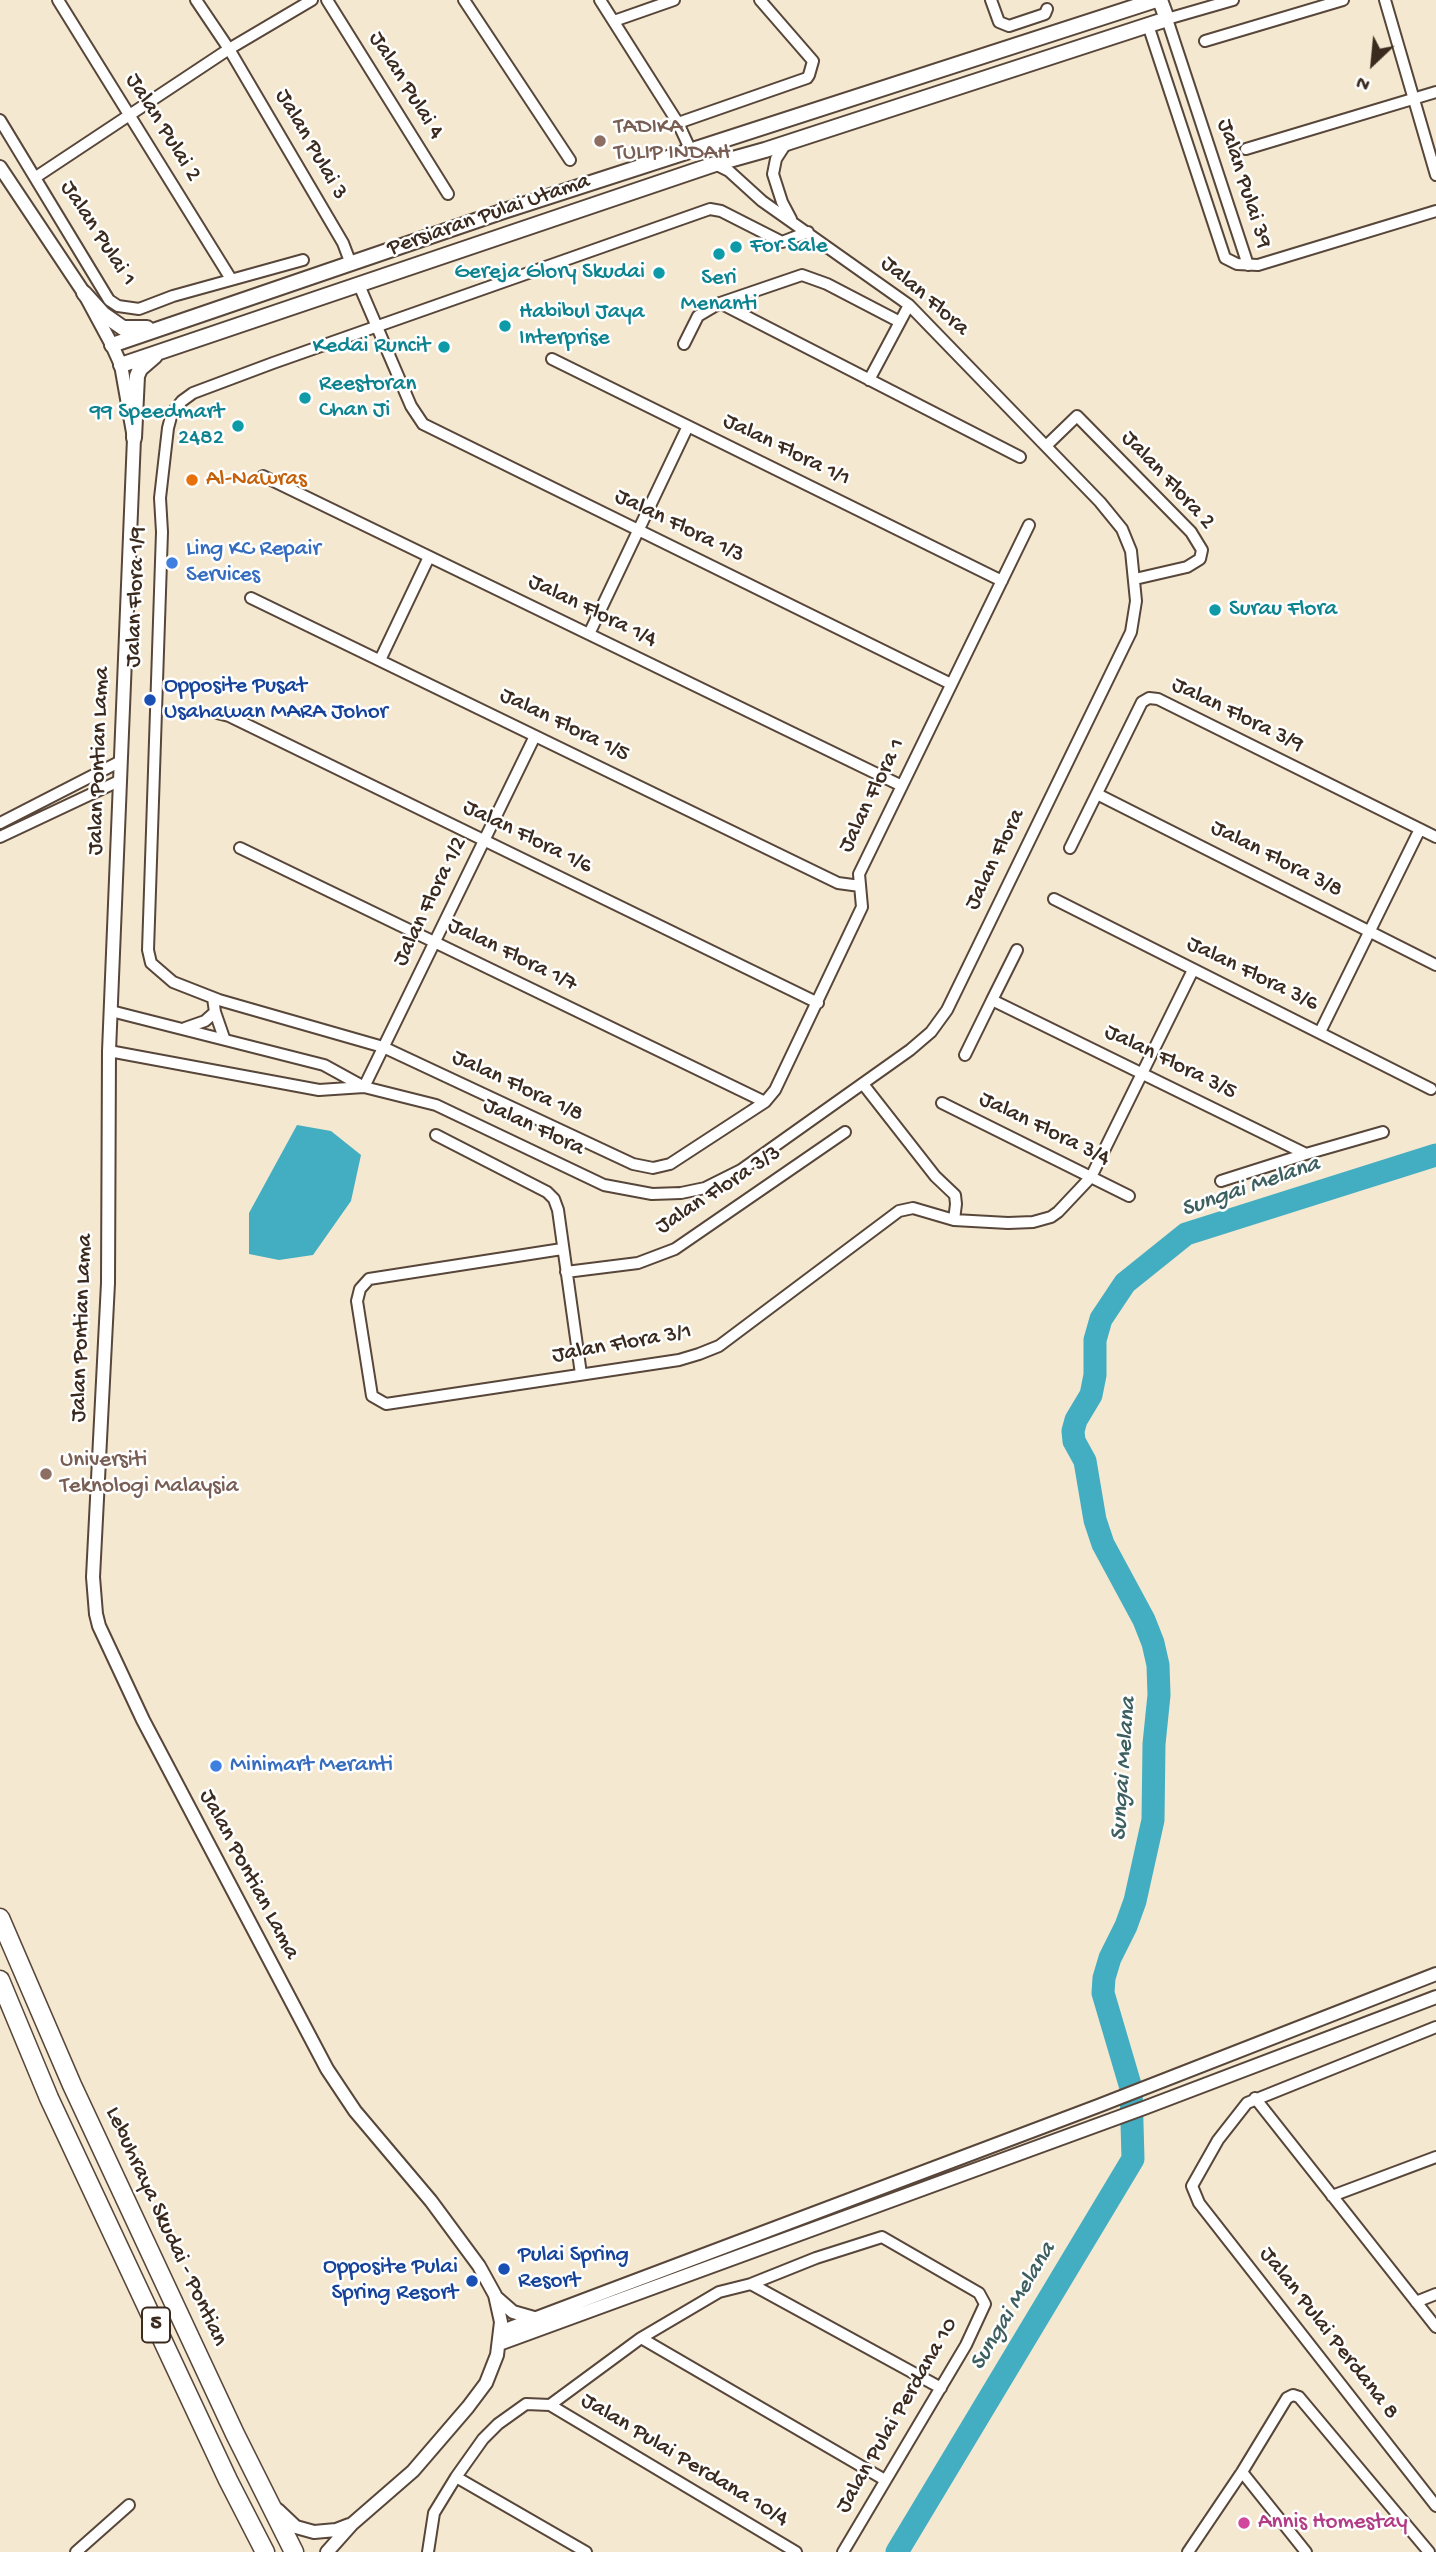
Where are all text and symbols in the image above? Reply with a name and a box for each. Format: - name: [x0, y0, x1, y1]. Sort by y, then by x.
- street label: Jalan Pulai 4: [361, 27, 449, 145]
- north arrow: [1338, 28, 1408, 98]
- street label: Jalan Pulai 2: [118, 69, 206, 187]
- text: N: [1353, 69, 1374, 95]
- street label: Jalan Pulai 3: [267, 85, 353, 205]
- place label: TADIKA TULIP INDAH: [614, 114, 730, 168]
- street label: Jalan Pulai 39: [1209, 116, 1277, 252]
- marker: TADIKA TULIP INDAH: [592, 133, 608, 149]
- street label: Persiaran Pulai Utama: [384, 168, 594, 264]
- street label: Jalan Pulai 1: [53, 176, 141, 292]
- place label: For Sale: [750, 233, 828, 261]
- marker: For Sale: [728, 239, 744, 255]
- marker: Seri Menanti: [711, 246, 727, 262]
- street label: Jalan Flora: [874, 251, 974, 343]
- place label: Gereja Glory Skudai: [454, 259, 645, 287]
- marker: Gereja Glory Skudai: [651, 265, 667, 281]
- place label: Seri Menanti: [681, 265, 757, 319]
- place label: Habibul Jaya Interprise: [519, 299, 645, 353]
- marker: Habibul Jaya Interprise: [497, 318, 513, 334]
- place label: Kedai Runcit: [313, 333, 430, 361]
- marker: Kedai Runcit: [436, 339, 452, 355]
- place label: Reestoran Chan Ji: [319, 371, 416, 425]
- marker: Reestoran Chan Ji: [297, 390, 313, 406]
- place label: 99 Speedmart 2482: [90, 399, 224, 453]
- street label: Jalan Flora 1/1: [718, 408, 854, 494]
- marker: 99 Speedmart 2482: [230, 418, 246, 434]
- street label: Jalan Flora 2: [1114, 426, 1220, 536]
- place label: Al-Nawras: [206, 466, 307, 494]
- marker: Al-Nawras: [184, 472, 200, 488]
- street label: Jalan Flora 1/3: [610, 484, 748, 570]
- street label: Jalan Flora 1/9: [121, 526, 153, 668]
- place label: Ling KC Repair Services: [186, 536, 321, 590]
- marker: Ling KC Repair Services: [164, 555, 180, 571]
- street label: Jalan Flora 1/4: [523, 569, 661, 655]
- place label: Surau Flora: [1229, 596, 1337, 624]
- marker: Surau Flora: [1207, 602, 1223, 618]
- street label: Jalan Pontian Lama: [83, 666, 117, 856]
- street label: Jalan Flora 3/9: [1167, 672, 1307, 760]
- place label: Opposite Pusat Usahawan MARA Johor: [164, 673, 388, 727]
- street label: Jalan Flora 1/5: [494, 683, 634, 769]
- marker: Opposite Pusat Usahawan MARA Johor: [142, 692, 158, 708]
- street label: Jalan Flora 1: [834, 734, 912, 858]
- street label: Jalan Flora 1/6: [458, 795, 596, 881]
- street label: Jalan Flora: [960, 805, 1032, 915]
- street label: Jalan Flora 3/8: [1205, 815, 1347, 905]
- street label: Jalan Flora 1/2: [388, 833, 474, 971]
- street label: Jalan Flora 1/7: [443, 913, 581, 999]
- street label: Jalan Flora 3/6: [1181, 931, 1323, 1019]
- street label: Jalan Flora 3/5: [1099, 1019, 1241, 1107]
- street label: Jalan Flora 1/8: [447, 1045, 587, 1129]
- street label: Jalan Flora 3/4: [974, 1086, 1114, 1174]
- street label: Jalan Flora: [478, 1092, 588, 1164]
- street label: Jalan Flora 3/3: [651, 1140, 787, 1242]
- water label: Sungai Melana: [1178, 1151, 1324, 1225]
- street label: Jalan Pontian Lama: [66, 1233, 100, 1423]
- street label: Jalan Flora 3/1: [550, 1319, 694, 1371]
- place label: Universiti Teknologi Malaysia: [60, 1447, 238, 1501]
- marker: Universiti Teknologi Malaysia: [38, 1466, 54, 1482]
- water label: Sungai Melana: [1106, 1696, 1144, 1842]
- place label: Minimart Meranti: [230, 1752, 393, 1780]
- marker: Minimart Meranti: [208, 1758, 224, 1774]
- street label: Jalan Pontian Lama: [192, 1785, 304, 1965]
- street label: Lebuhraya Skudai - Pontian: [97, 2103, 233, 2351]
- water label: Sungai Melana: [965, 2238, 1063, 2376]
- place label: Pulai Spring Resort: [518, 2242, 629, 2296]
- street label: Jalan Pulai Perdana 8: [1252, 2242, 1404, 2426]
- place label: Opposite Pulai Spring Resort: [323, 2254, 458, 2308]
- marker: Pulai Spring Resort: [496, 2261, 512, 2277]
- marker: Opposite Pulai Spring Resort: [464, 2273, 480, 2289]
- road number: 5: [142, 2308, 170, 2342]
- street label: Jalan Pulai Perdana 10: [831, 2313, 965, 2519]
- street label: Jalan Pulai Perdana 10/4: [575, 2388, 793, 2534]
- place label: Annis Homestay: [1258, 2509, 1408, 2537]
- marker: Annis Homestay: [1236, 2515, 1252, 2531]

